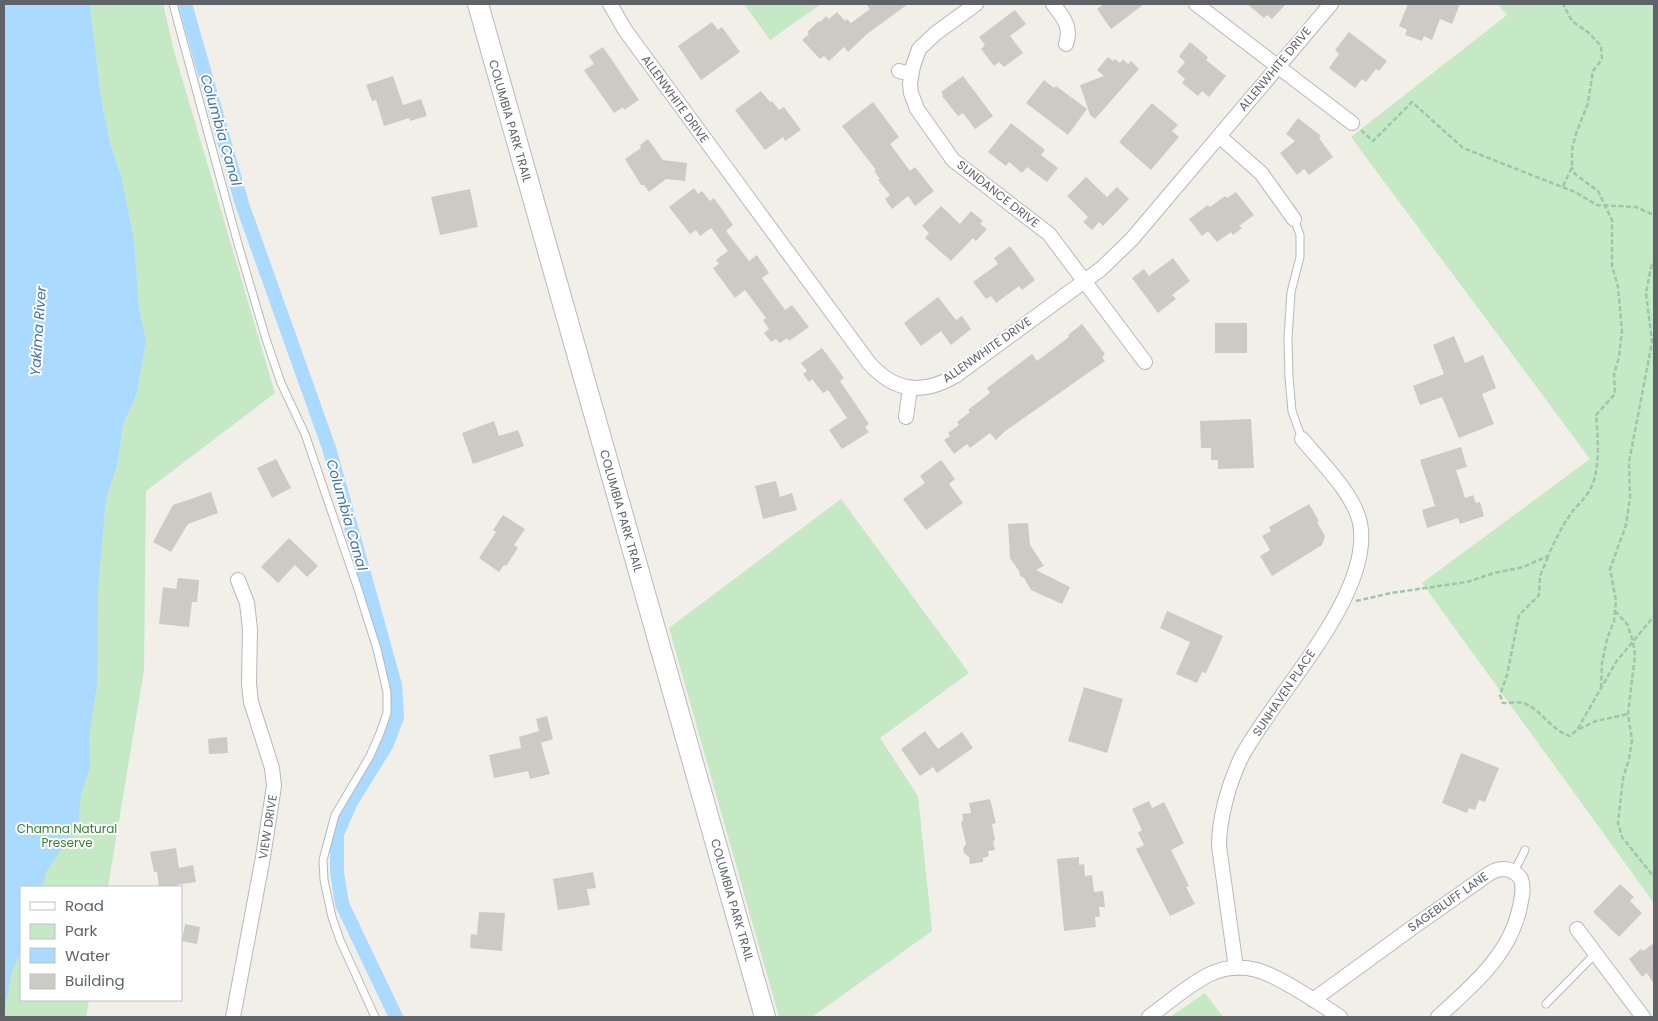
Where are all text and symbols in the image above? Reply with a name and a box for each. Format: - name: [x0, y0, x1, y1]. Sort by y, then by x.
- street label: ALLENWHITE DRIVE: [1234, 23, 1315, 114]
- street label: ALLENWHITE DRIVE: [638, 51, 713, 146]
- street label: COLUMBIA PARK TRAIL: [485, 58, 536, 184]
- water label: Columbia Canal: [195, 72, 247, 189]
- street label: SUNDANCE DRIVE: [954, 156, 1043, 231]
- water label: Yakima River: [25, 285, 51, 377]
- street label: ALLENWHITE DRIVE: [939, 313, 1035, 387]
- street label: COLUMBIA PARK TRAIL: [596, 448, 647, 574]
- water label: Columbia Canal: [321, 457, 373, 574]
- street label: SUNHAVEN PLACE: [1248, 646, 1319, 740]
- street label: VIEW DRIVE: [254, 793, 281, 860]
- park label: Chamna Natural Preserve: [17, 820, 117, 851]
- street label: COLUMBIA PARK TRAIL: [707, 837, 758, 963]
- street label: SAGEBLUFF LANE: [1404, 868, 1491, 936]
- legend: [20, 886, 182, 1001]
- text: Road: [65, 895, 104, 916]
- text: Park: [65, 920, 97, 941]
- text: Water: [65, 945, 111, 966]
- text: Building: [65, 970, 125, 991]

